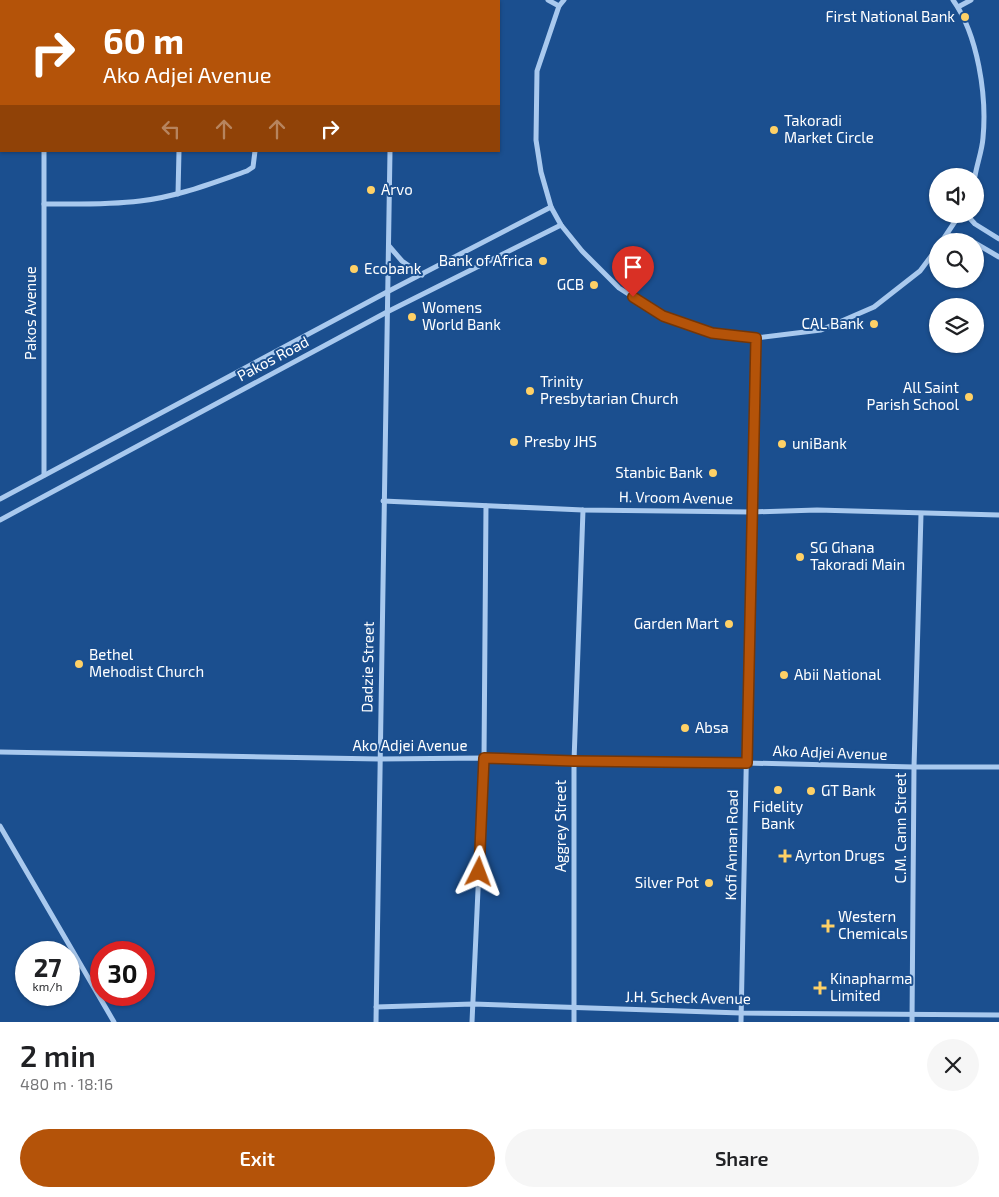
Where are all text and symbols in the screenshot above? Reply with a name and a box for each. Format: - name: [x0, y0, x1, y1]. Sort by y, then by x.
- place label: First National Bank: [825, 7, 955, 25]
- marker: First National Bank: [959, 11, 971, 23]
- text: 60 m: [103, 19, 184, 61]
- icon: right: [20, 20, 85, 85]
- text: Ako Adjei Avenue: [103, 61, 272, 87]
- place label: Takoradi Market Circle: [784, 111, 874, 146]
- icon: left: [157, 115, 185, 143]
- icon: ahead: [210, 115, 238, 143]
- icon: ahead: [263, 115, 291, 143]
- icon: right: [316, 115, 344, 143]
- marker: Takoradi Market Circle: [768, 124, 780, 136]
- map controls: [929, 168, 984, 353]
- button: sound: [929, 168, 984, 223]
- place label: Arvo: [381, 180, 413, 198]
- marker: Arvo: [365, 184, 377, 196]
- button: search: [929, 233, 984, 288]
- pin: [612, 246, 654, 297]
- place label: Bank of Africa: [439, 251, 533, 269]
- icon: arrive: [619, 253, 647, 281]
- marker: Bank of Africa: [537, 255, 549, 267]
- place label: Ecobank: [364, 259, 422, 277]
- marker: Ecobank: [348, 263, 360, 275]
- street label: Pakos Avenue: [21, 266, 39, 360]
- place label: GCB: [557, 275, 584, 293]
- marker: GCB: [588, 279, 600, 291]
- place label: Womens World Bank: [422, 298, 501, 333]
- button: layers: [929, 298, 984, 353]
- marker: Womens World Bank: [406, 311, 418, 323]
- place label: CAL Bank: [802, 314, 864, 332]
- marker: CAL Bank: [868, 318, 880, 330]
- street label: Pakos Road: [234, 332, 311, 384]
- place label: Trinity Presbytarian Church: [540, 372, 678, 407]
- place label: All Saint Parish School: [867, 378, 960, 413]
- marker: Trinity Presbytarian Church: [524, 385, 536, 397]
- marker: All Saint Parish School: [963, 391, 975, 403]
- place label: Presby JHS: [524, 432, 597, 450]
- place label: uniBank: [792, 434, 847, 452]
- marker: Presby JHS: [508, 436, 520, 448]
- marker: uniBank: [776, 438, 788, 450]
- place label: Stanbic Bank: [615, 463, 703, 481]
- marker: Stanbic Bank: [707, 467, 719, 479]
- street label: H. Vroom Avenue: [619, 487, 733, 507]
- place label: SG Ghana Takoradi Main: [810, 538, 905, 573]
- marker: SG Ghana Takoradi Main: [794, 551, 806, 563]
- place label: Garden Mart: [634, 614, 719, 632]
- marker: Garden Mart: [723, 618, 735, 630]
- street label: Dadzie Street: [357, 621, 377, 713]
- place label: Bethel Mehodist Church: [89, 645, 204, 680]
- marker: Bethel Mehodist Church: [73, 658, 85, 670]
- place label: Abii National: [794, 665, 881, 683]
- marker: Abii National: [778, 669, 790, 681]
- place label: Absa: [695, 718, 729, 736]
- marker: Absa: [679, 722, 691, 734]
- street label: Ako Adjei Avenue: [353, 736, 467, 755]
- street label: Ako Adjei Avenue: [772, 741, 888, 764]
- street label: C.M. Cann Street: [891, 772, 909, 884]
- street label: Aggrey Street: [551, 779, 569, 872]
- place label: GT Bank: [821, 781, 876, 799]
- marker: Fidelity Bank: [772, 784, 784, 796]
- marker: GT Bank: [805, 785, 817, 797]
- street label: Kofi Annan Road: [721, 789, 741, 901]
- place label: Fidelity Bank: [753, 797, 803, 832]
- position arrow: [452, 845, 504, 897]
- place label: Ayrton Drugs: [795, 846, 885, 864]
- marker: Ayrton Drugs: [779, 850, 791, 862]
- place label: Silver Pot: [635, 873, 699, 891]
- marker: Silver Pot: [703, 877, 715, 889]
- place label: Western Chemicals: [838, 907, 908, 942]
- marker: Western Chemicals: [822, 920, 834, 932]
- speed limit sign: 30: [90, 941, 155, 1006]
- text: 27: [34, 952, 61, 982]
- place label: Kinapharma Limited: [830, 969, 913, 1004]
- text: km/h: [33, 979, 62, 993]
- marker: Kinapharma Limited: [814, 982, 826, 994]
- street label: J.H. Scheck Avenue: [625, 987, 751, 1007]
- text: 2 min: [20, 1037, 96, 1073]
- button: close: [927, 1039, 979, 1091]
- text: 480 m · 18:16: [20, 1074, 113, 1093]
- button: Exit: [20, 1129, 495, 1187]
- button: Share: [505, 1129, 979, 1187]

